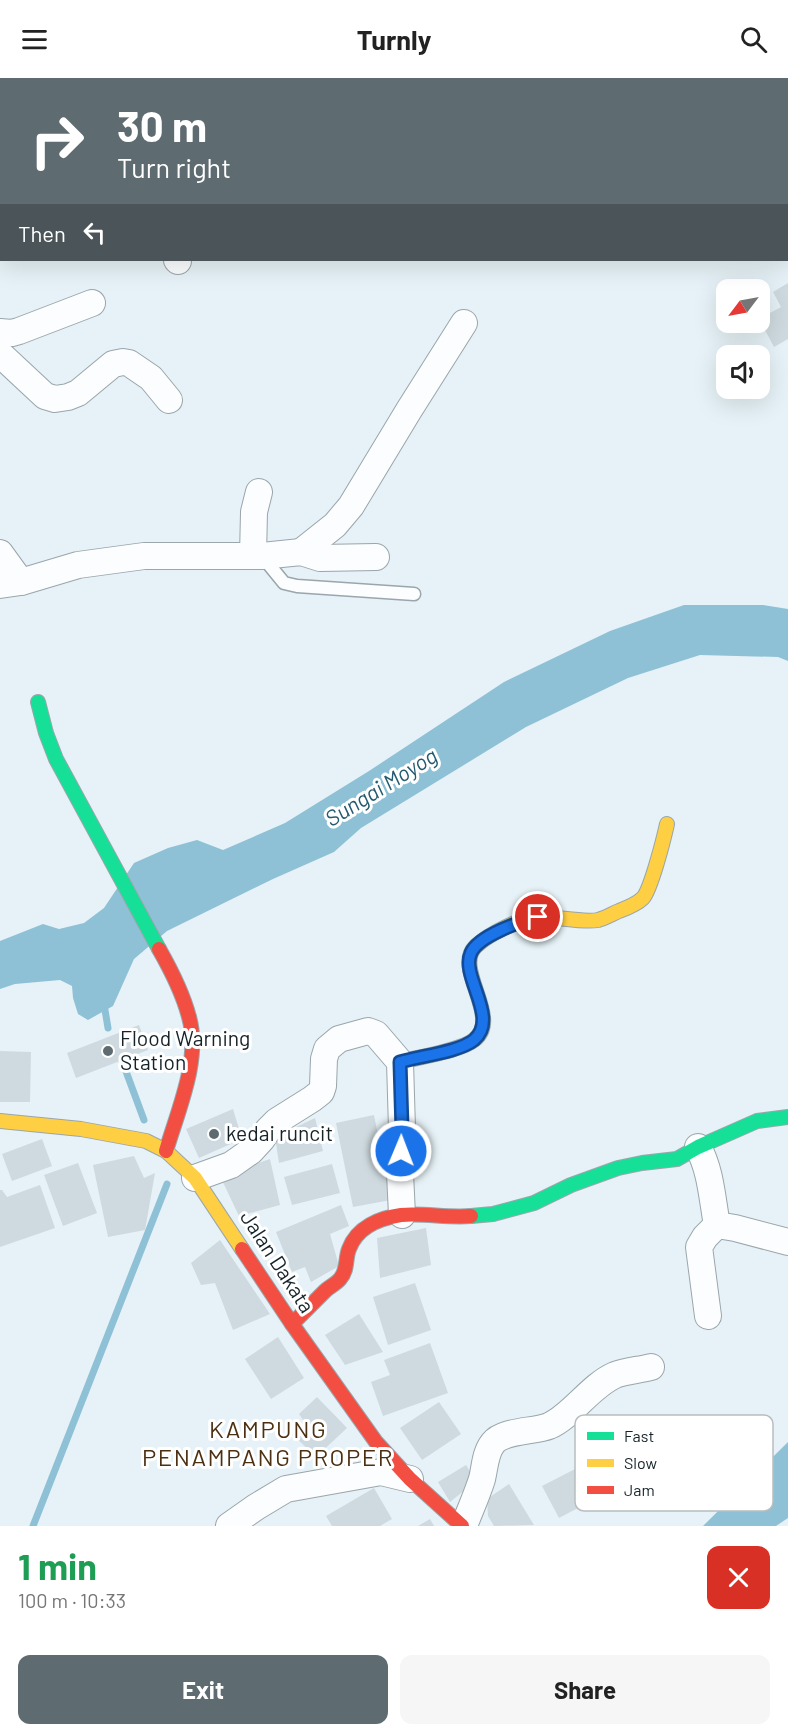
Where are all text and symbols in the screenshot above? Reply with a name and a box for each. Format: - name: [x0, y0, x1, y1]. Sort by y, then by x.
- icon: menu: [18, 23, 51, 56]
- text: Turnly: [357, 23, 431, 55]
- icon: search: [737, 23, 770, 56]
- text: 30 m: [117, 100, 207, 150]
- icon: right: [18, 102, 96, 180]
- text: Turn right: [117, 151, 231, 183]
- icon: left: [78, 216, 111, 249]
- text: Then: [18, 220, 66, 246]
- north arrow: [716, 279, 770, 333]
- map controls: [716, 279, 770, 399]
- button: sound: [716, 345, 770, 399]
- water label: Sungai Moyog: [320, 741, 441, 831]
- pin: [512, 891, 563, 942]
- icon: arrive: [521, 900, 554, 933]
- place label: Flood Warning Station: [120, 1025, 250, 1074]
- marker: Flood Warning Station: [101, 1044, 115, 1058]
- position arrow: [369, 1119, 433, 1183]
- place label: kedai runcit: [226, 1120, 333, 1145]
- marker: kedai runcit: [207, 1127, 221, 1141]
- street label: Jalan Dakata: [236, 1205, 321, 1317]
- district label: KAMPUNG PENAMPANG PROPER: [142, 1414, 394, 1471]
- legend: [575, 1415, 773, 1511]
- text: Fast: [624, 1426, 654, 1445]
- text: Slow: [624, 1453, 657, 1472]
- text: Jam: [624, 1480, 655, 1499]
- text: 1 min: [18, 1544, 97, 1587]
- button: close: [707, 1546, 770, 1609]
- text: 100 m · 10:33: [18, 1588, 126, 1612]
- button: Exit: [18, 1655, 388, 1724]
- button: Share: [400, 1655, 770, 1724]

